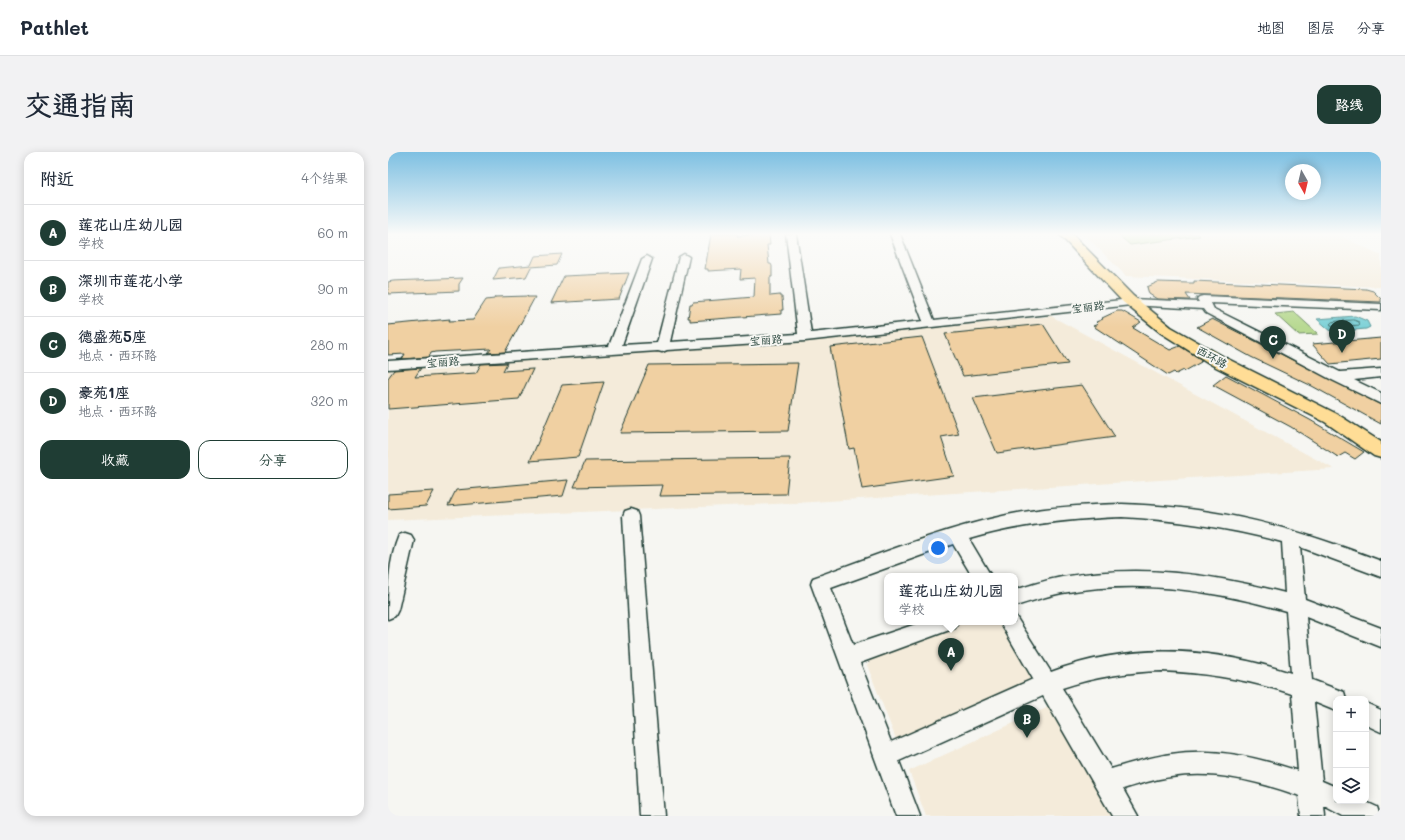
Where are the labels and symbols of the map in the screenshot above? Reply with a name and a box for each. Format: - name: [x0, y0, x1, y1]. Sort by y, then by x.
- north arrow: [1285, 164, 1321, 200]
- street label: 宝丽路: [1071, 297, 1105, 316]
- pin: D: [1329, 320, 1355, 353]
- pin: C: [1260, 326, 1286, 359]
- street label: 宝丽路: [749, 331, 783, 348]
- street label: 西环路: [1194, 342, 1230, 371]
- street label: 宝丽路: [426, 353, 460, 370]
- your location: [928, 538, 948, 558]
- pin: A: [938, 638, 964, 671]
- pin: B: [1014, 705, 1040, 738]

